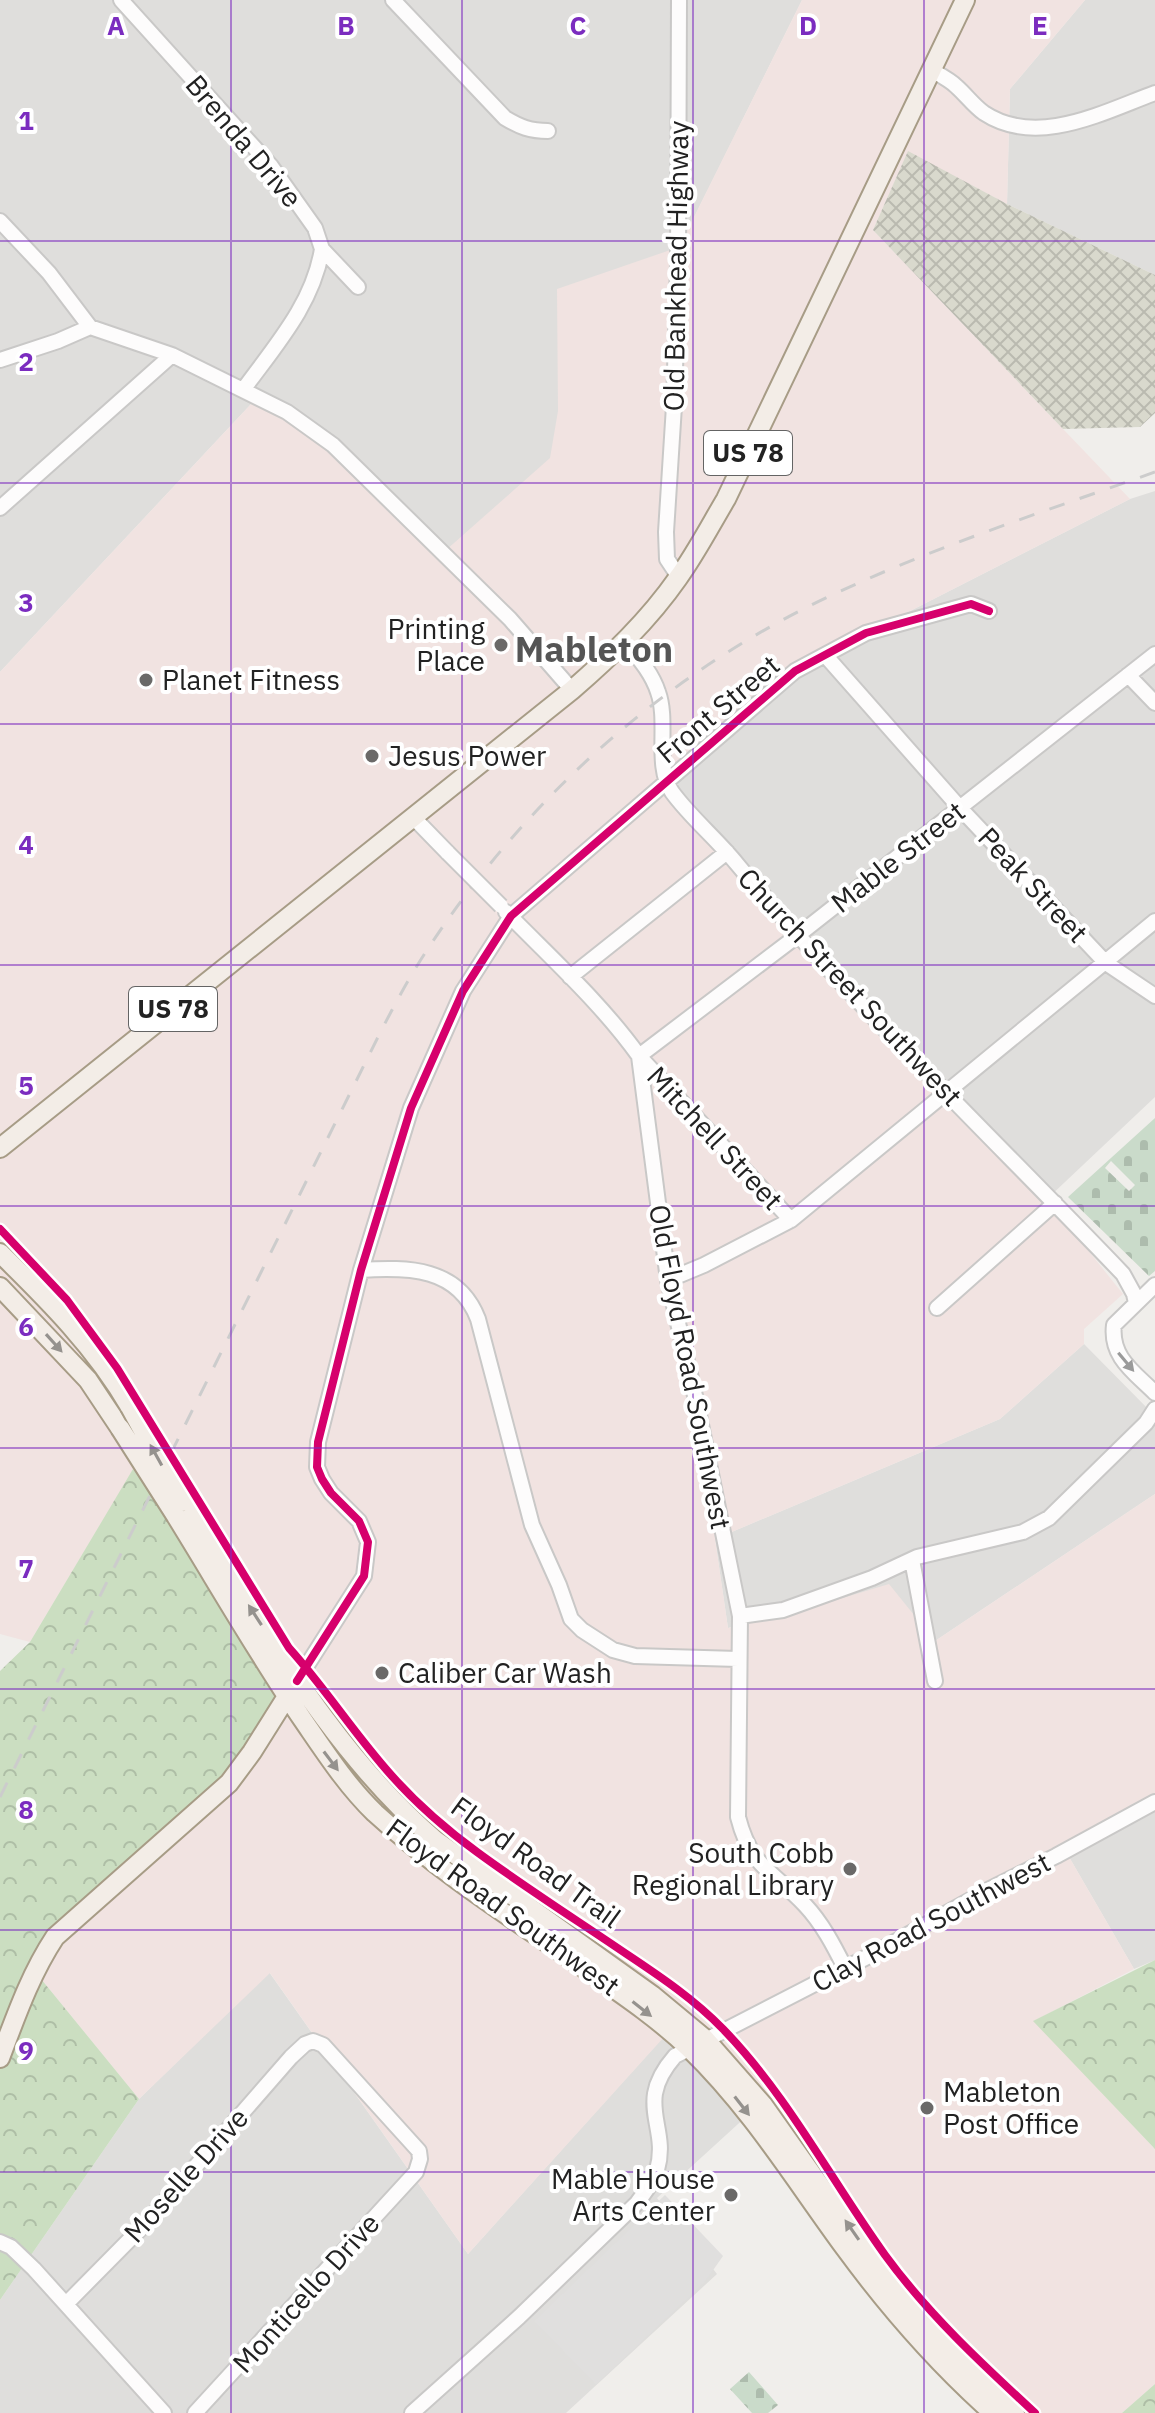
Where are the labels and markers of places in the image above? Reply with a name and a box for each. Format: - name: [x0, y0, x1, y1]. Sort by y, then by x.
- place label: Printing Place: [388, 610, 485, 679]
- marker: Printing Place: [492, 636, 510, 654]
- place label: Planet Fitness: [162, 661, 340, 698]
- marker: Planet Fitness: [137, 671, 155, 689]
- place label: Jesus Power: [388, 737, 546, 774]
- marker: Jesus Power: [363, 747, 381, 765]
- place label: Caliber Car Wash: [398, 1654, 612, 1691]
- marker: Caliber Car Wash: [373, 1664, 391, 1682]
- place label: South Cobb Regional Library: [632, 1834, 834, 1903]
- marker: South Cobb Regional Library: [841, 1860, 859, 1878]
- place label: Mableton Post Office: [943, 2073, 1079, 2142]
- marker: Mableton Post Office: [918, 2099, 936, 2117]
- place label: Mable House Arts Center: [551, 2160, 715, 2229]
- marker: Mable House Arts Center: [722, 2186, 740, 2204]

